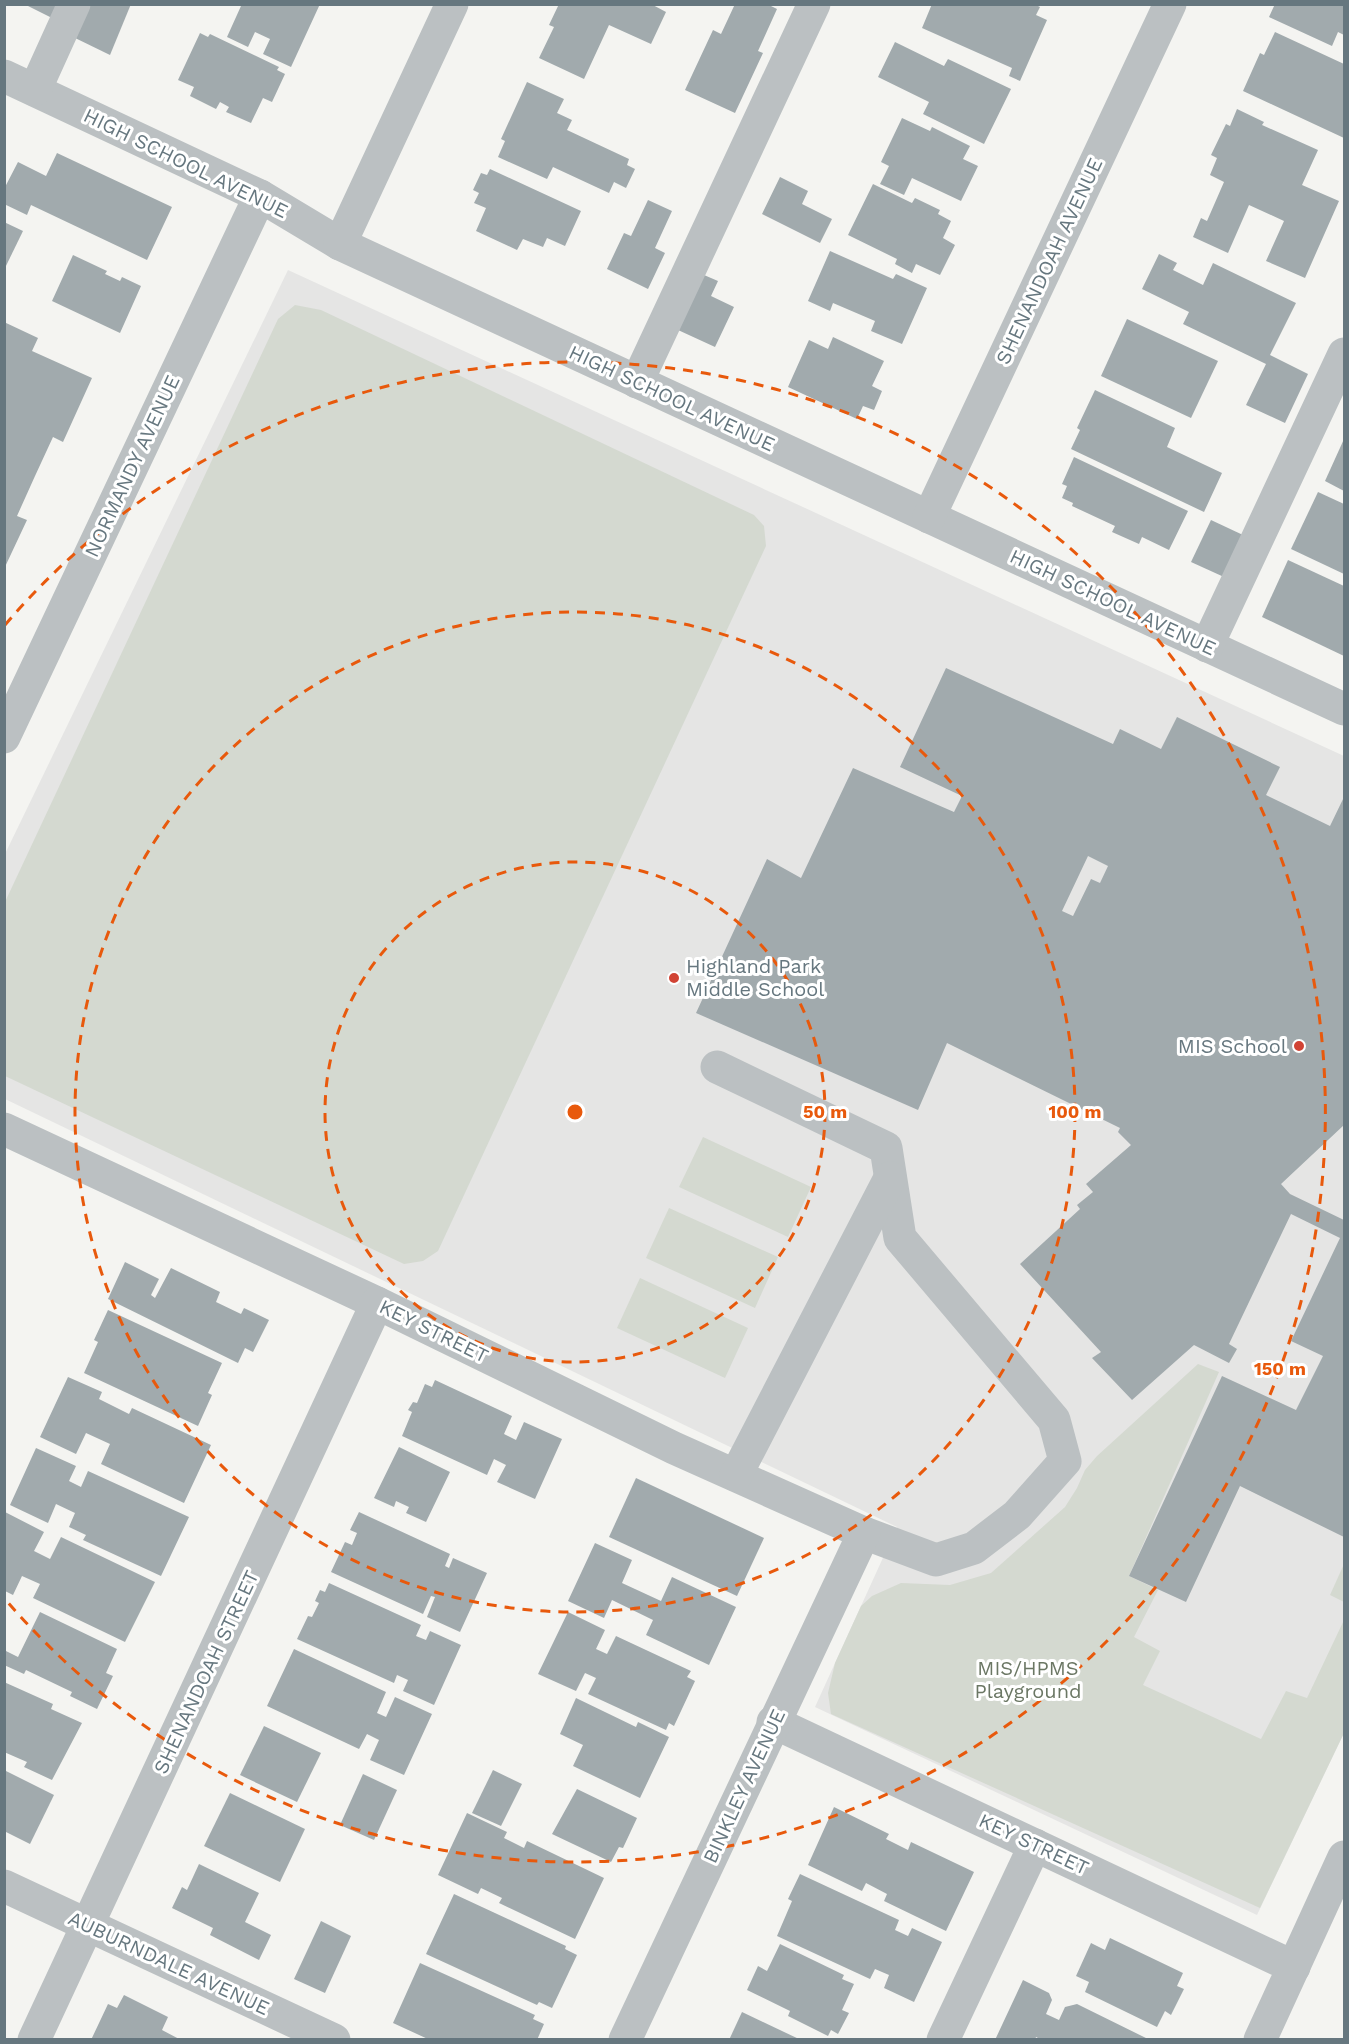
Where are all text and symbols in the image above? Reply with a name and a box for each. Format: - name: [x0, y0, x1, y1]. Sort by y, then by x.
- street label: HIGH SCHOOL AVENUE: [80, 103, 292, 223]
- street label: SHENANDOAH AVENUE: [991, 154, 1107, 368]
- street label: HIGH SCHOOL AVENUE: [565, 340, 779, 456]
- street label: NORMANDY AVENUE: [79, 371, 185, 561]
- street label: HIGH SCHOOL AVENUE: [1006, 544, 1220, 660]
- place label: Highland Park Middle School: [686, 954, 824, 1001]
- marker: Highland Park Middle School: [667, 971, 681, 985]
- place label: MIS School: [1178, 1034, 1287, 1058]
- marker: MIS School: [1292, 1039, 1306, 1053]
- text: 50 m: [803, 1101, 847, 1122]
- text: 100 m: [1048, 1101, 1102, 1122]
- centre of rings: [565, 1102, 585, 1122]
- street label: KEY STREET: [375, 1294, 493, 1368]
- text: 150 m: [1254, 1358, 1306, 1379]
- street label: SHENANDOAH STREET: [148, 1566, 264, 1778]
- park label: MIS/HPMS Playground: [974, 1656, 1082, 1703]
- street label: BINKLEY AVENUE: [698, 1705, 790, 1867]
- street label: KEY STREET: [975, 1808, 1093, 1880]
- street label: AUBURNDALE AVENUE: [65, 1906, 273, 2020]

